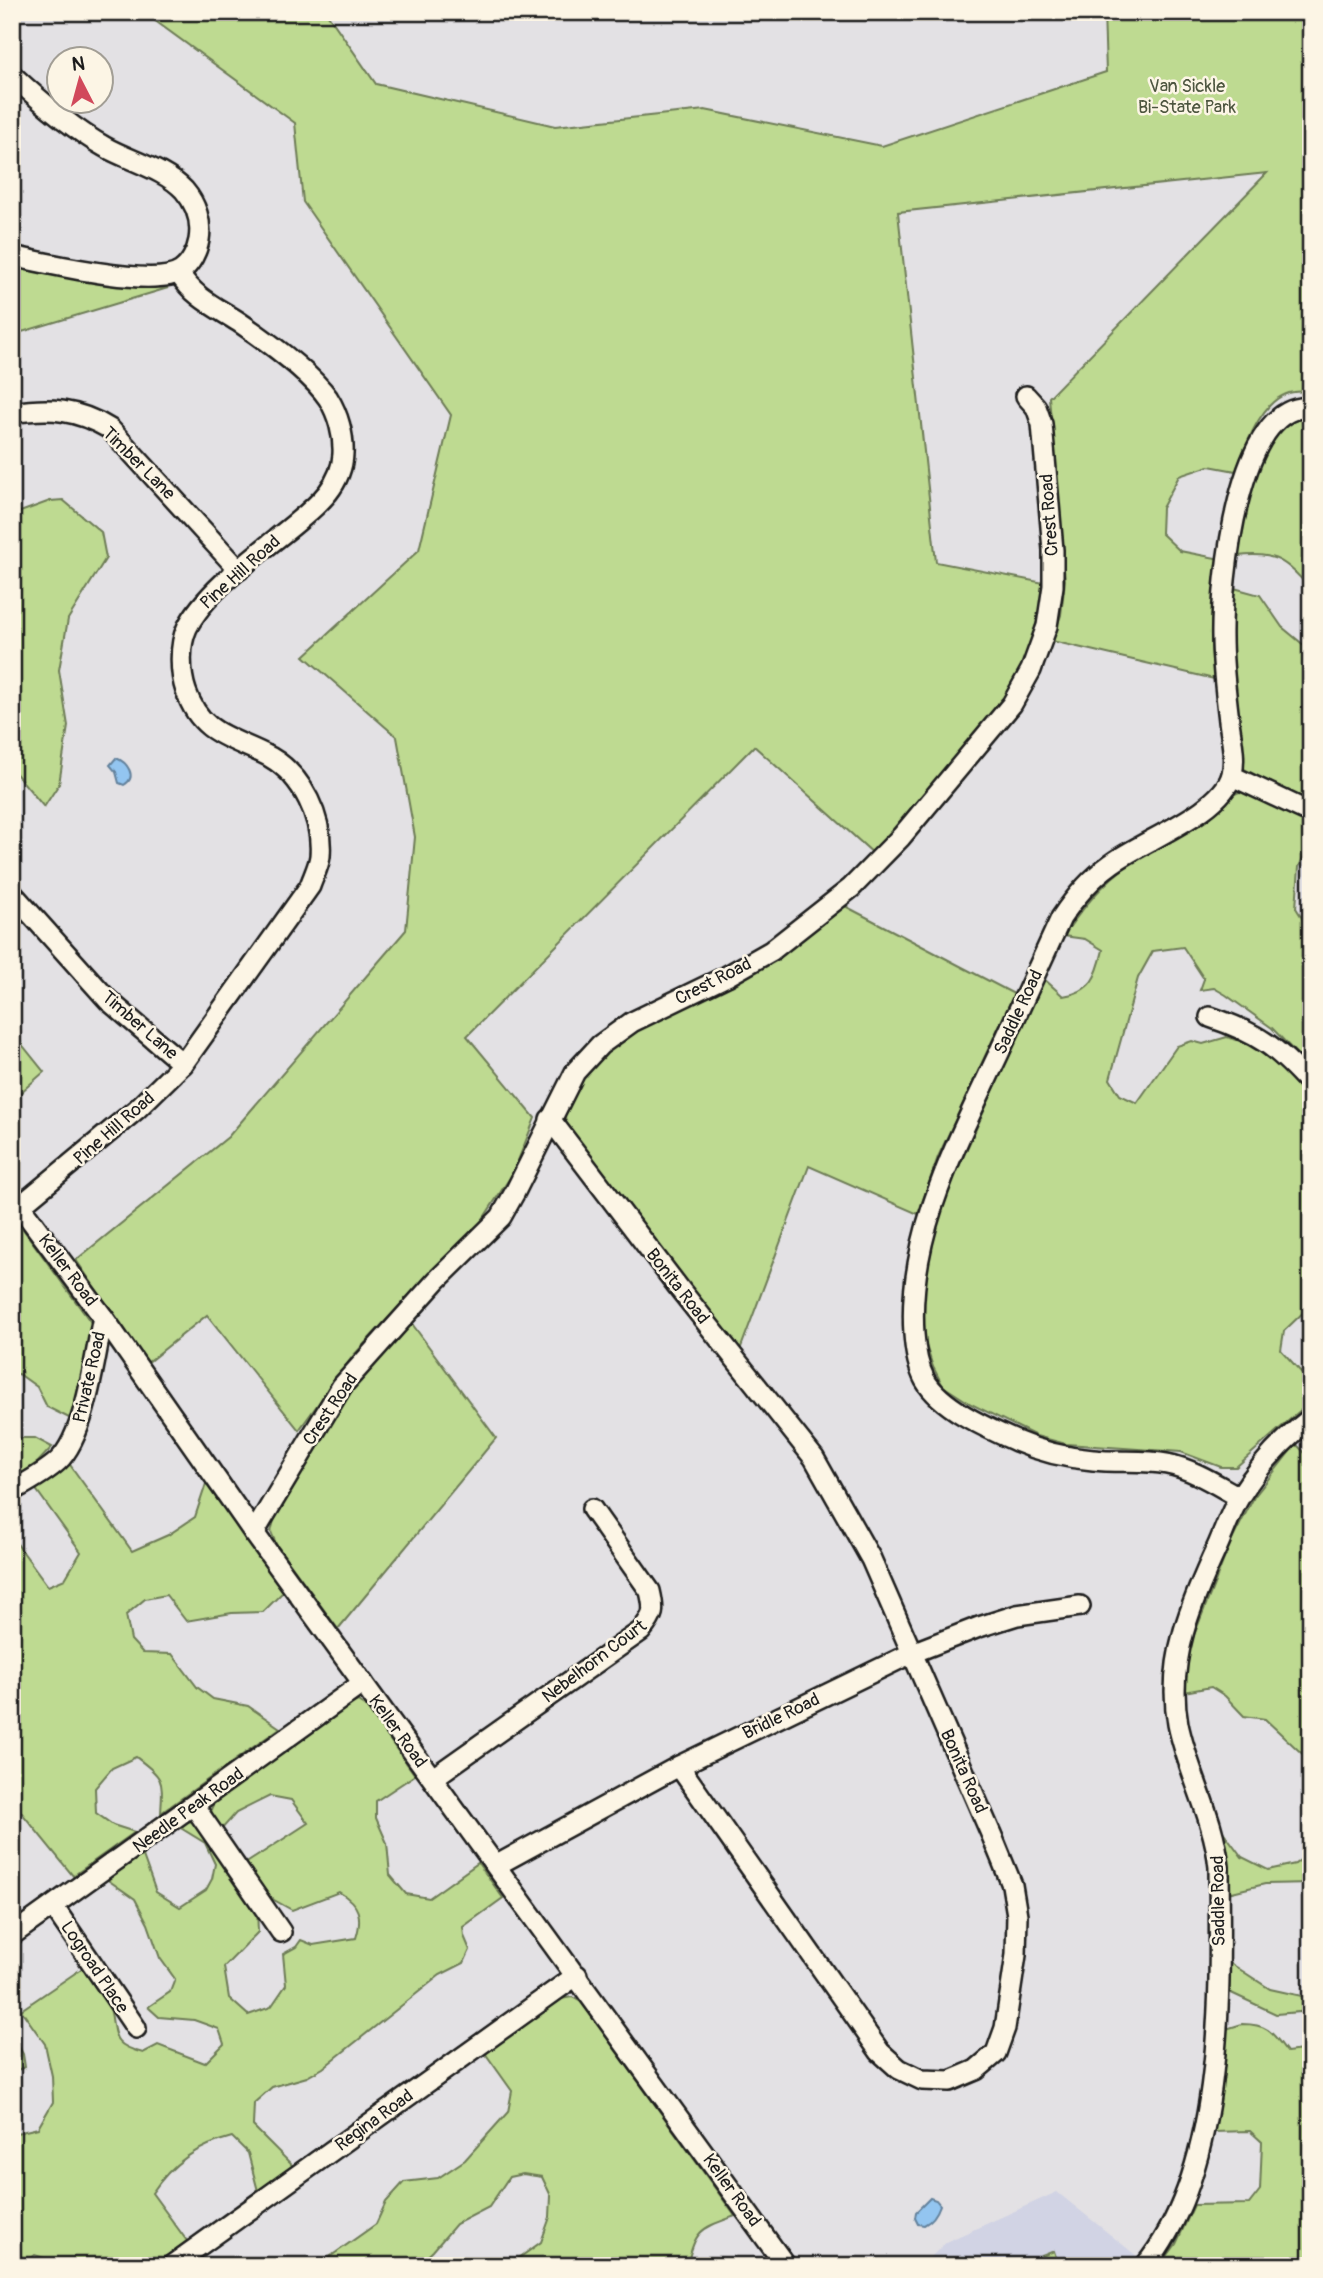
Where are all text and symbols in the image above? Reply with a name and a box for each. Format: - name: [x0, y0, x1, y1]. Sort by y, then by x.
- north arrow: [46, 46, 116, 116]
- text: N: [71, 51, 86, 77]
- park label: Van Sickle Bi-State Park: [1138, 75, 1237, 119]
- street label: Timber Lane: [97, 422, 180, 505]
- street label: Crest Road: [1035, 473, 1064, 557]
- street label: Pine Hill Road: [195, 530, 285, 614]
- street label: Crest Road: [671, 952, 755, 1010]
- street label: Saddle Road: [989, 966, 1048, 1058]
- street label: Timber Lane: [97, 986, 183, 1065]
- street label: Pine Hill Road: [69, 1087, 160, 1170]
- street label: Keller Road: [33, 1230, 102, 1311]
- street label: Bonita Road: [641, 1244, 714, 1329]
- street label: Private Road: [68, 1329, 111, 1425]
- street label: Crest Road: [298, 1369, 363, 1450]
- street label: Nebelhorn Court: [537, 1614, 652, 1708]
- street label: Bridle Road: [739, 1688, 824, 1745]
- street label: Keller Road: [363, 1690, 432, 1772]
- street label: Bonita Road: [935, 1725, 992, 1817]
- street label: Needle Peak Road: [128, 1762, 248, 1858]
- street label: Saddle Road: [1206, 1855, 1231, 1947]
- street label: Logroad Place: [55, 1917, 134, 2018]
- street label: Regina Road: [331, 2084, 418, 2156]
- street label: Keller Road: [697, 2149, 766, 2231]

